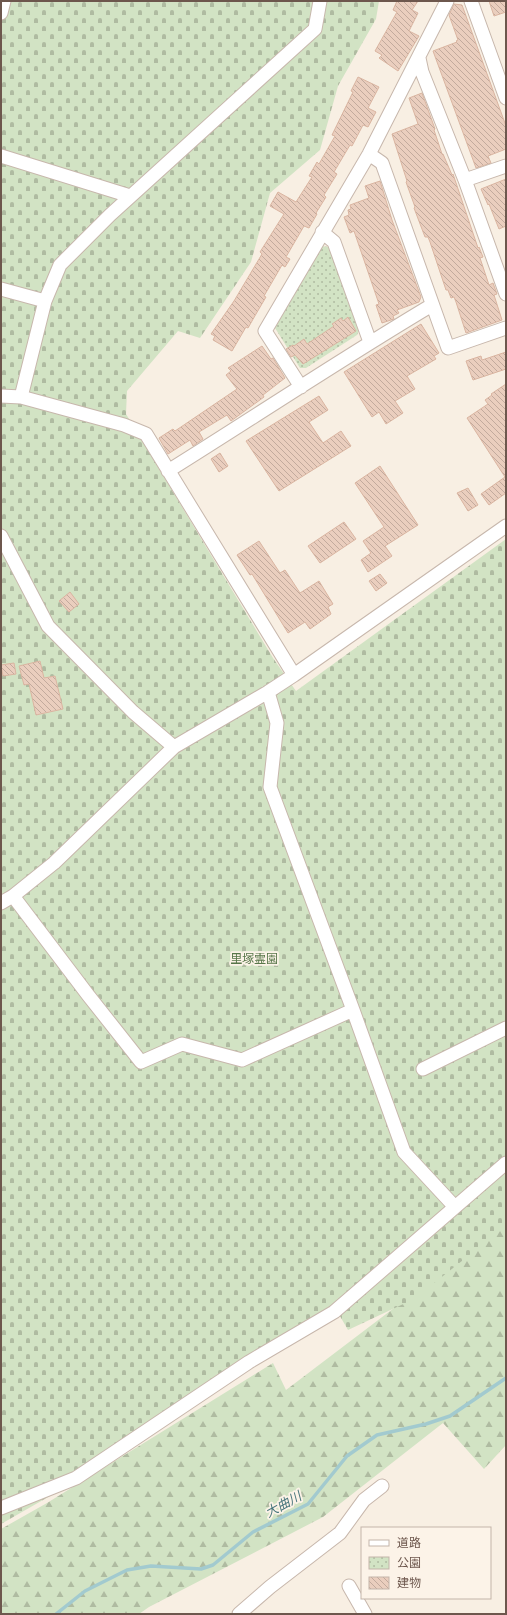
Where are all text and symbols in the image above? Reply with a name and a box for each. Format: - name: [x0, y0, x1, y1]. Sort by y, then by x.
- park label: 里塚霊園: [230, 952, 278, 966]
- water label: 大曲川: [263, 1487, 306, 1520]
- legend: [361, 1527, 491, 1599]
- text: 道路: [397, 1536, 421, 1550]
- text: 公園: [397, 1556, 421, 1570]
- text: 建物: [397, 1576, 421, 1590]

